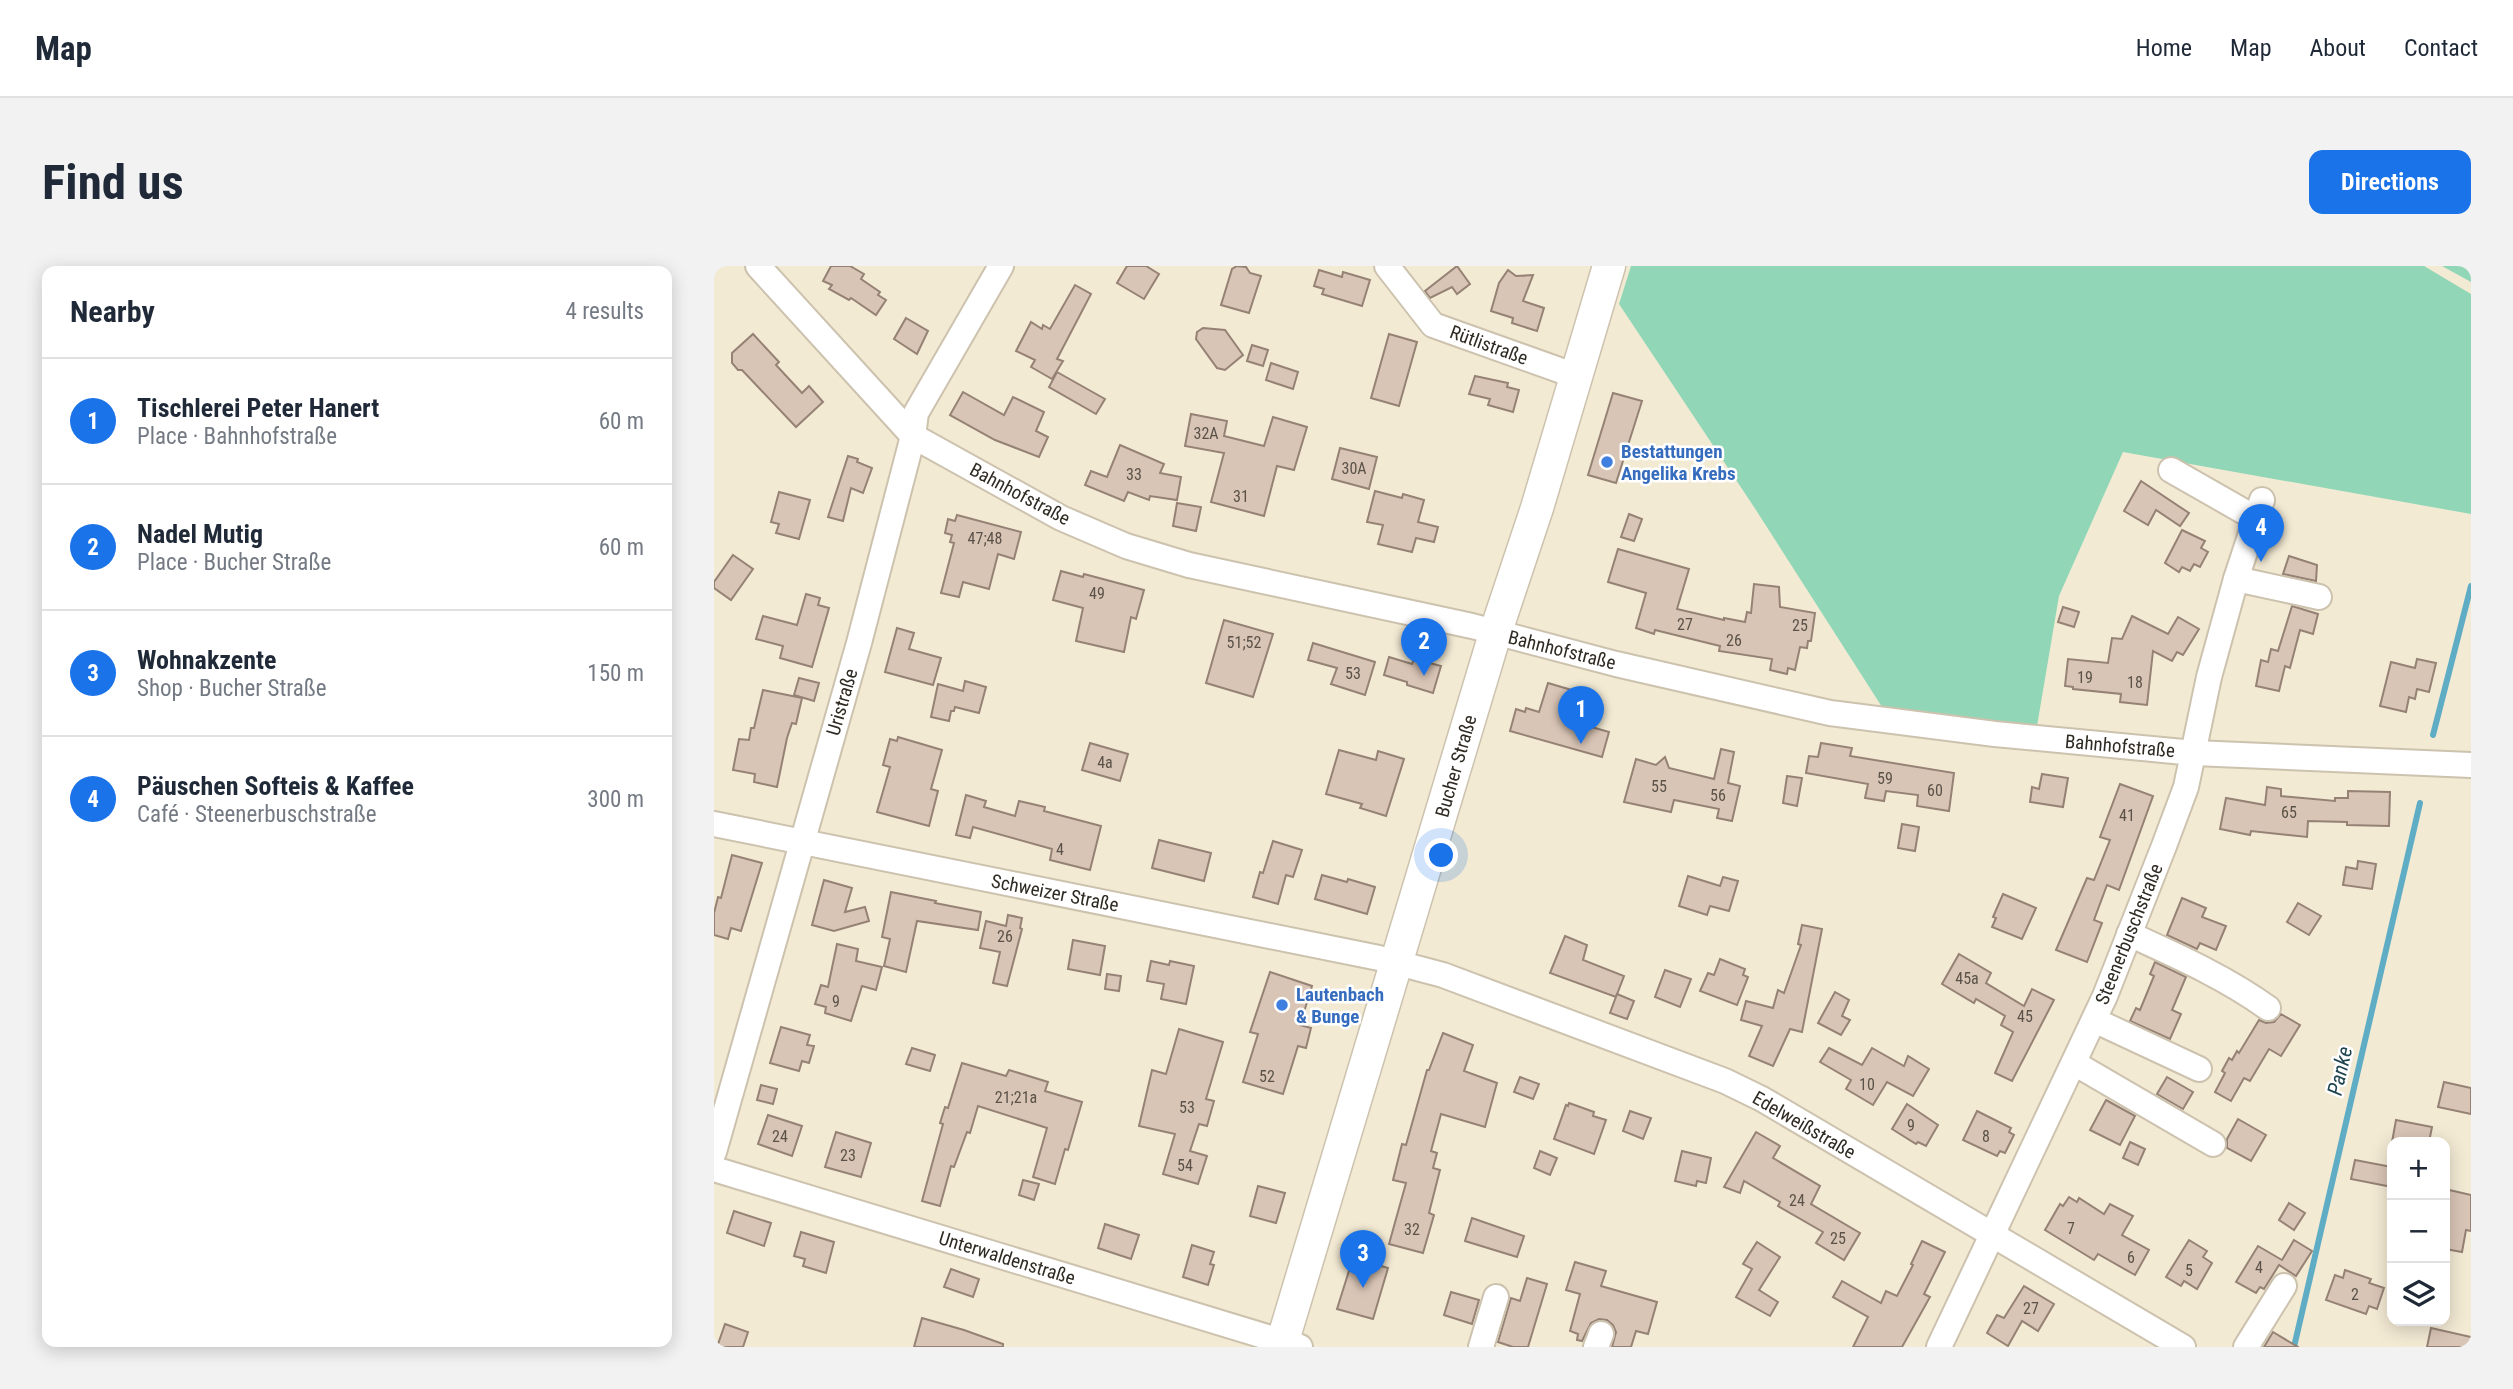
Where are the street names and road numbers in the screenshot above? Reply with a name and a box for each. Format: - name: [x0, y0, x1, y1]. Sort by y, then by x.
- street label: Rütlistraße: [1447, 320, 1531, 370]
- street label: Bahnhofstraße: [966, 458, 1074, 530]
- street label: Bahnhofstraße: [1506, 626, 1618, 675]
- street label: Uristraße: [822, 666, 863, 738]
- street label: Bucher Straße: [1430, 712, 1482, 820]
- street label: Bahnhofstraße: [2064, 730, 2176, 762]
- street label: Steenerbuschstraße: [2090, 860, 2168, 1008]
- street label: Schweizer Straße: [989, 869, 1121, 917]
- street label: Edelweißstraße: [1748, 1086, 1860, 1164]
- street label: Unterwaldenstraße: [936, 1226, 1078, 1290]

